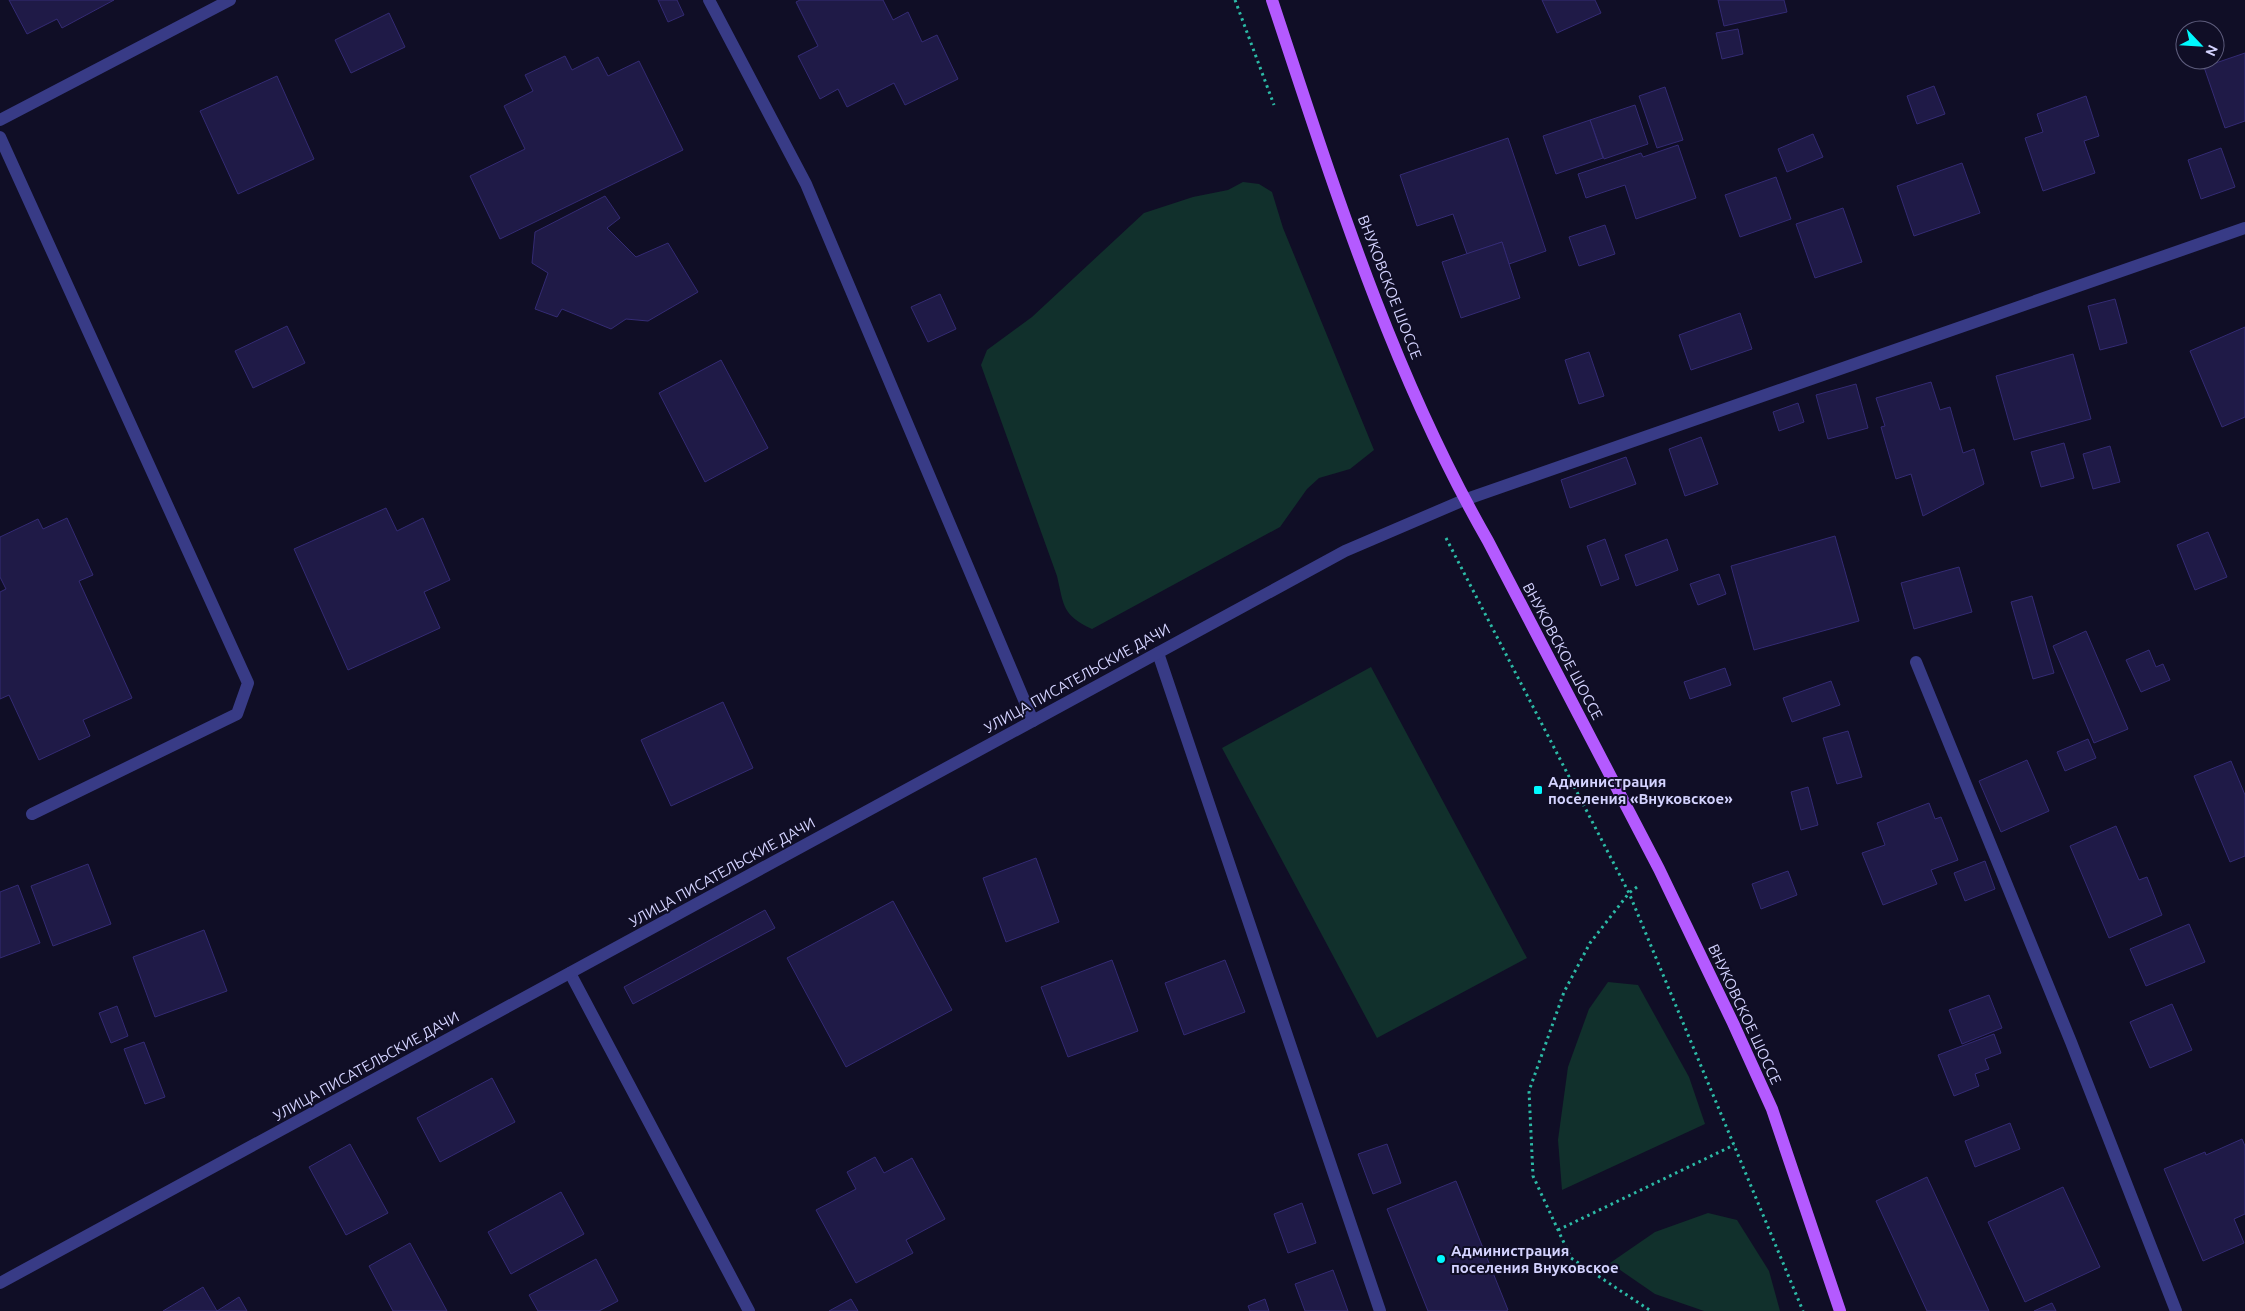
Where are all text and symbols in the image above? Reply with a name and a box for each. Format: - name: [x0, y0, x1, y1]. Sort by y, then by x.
- north arrow: [2175, 20, 2225, 70]
- text: N: [2202, 42, 2221, 59]
- street label: ВНУКОВСКОЕ ШОССЕ: [1355, 213, 1425, 361]
- street label: ВНУКОВСКОЕ ШОССЕ: [1520, 580, 1606, 722]
- street label: УЛИЦА ПИСАТЕЛЬСКИЕ ДАЧИ: [981, 620, 1173, 736]
- place label: Администрация поселения «Внуковское»: [1548, 773, 1733, 807]
- marker: Администрация поселения «Внуковское»: [1532, 784, 1544, 796]
- street label: УЛИЦА ПИСАТЕЛЬСКИЕ ДАЧИ: [626, 814, 818, 930]
- street label: ВНУКОВСКОЕ ШОССЕ: [1705, 941, 1785, 1087]
- street label: УЛИЦА ПИСАТЕЛЬСКИЕ ДАЧИ: [270, 1008, 462, 1124]
- place label: Администрация поселения Внуковское: [1451, 1242, 1619, 1276]
- marker: Администрация поселения Внуковское: [1435, 1253, 1447, 1265]

